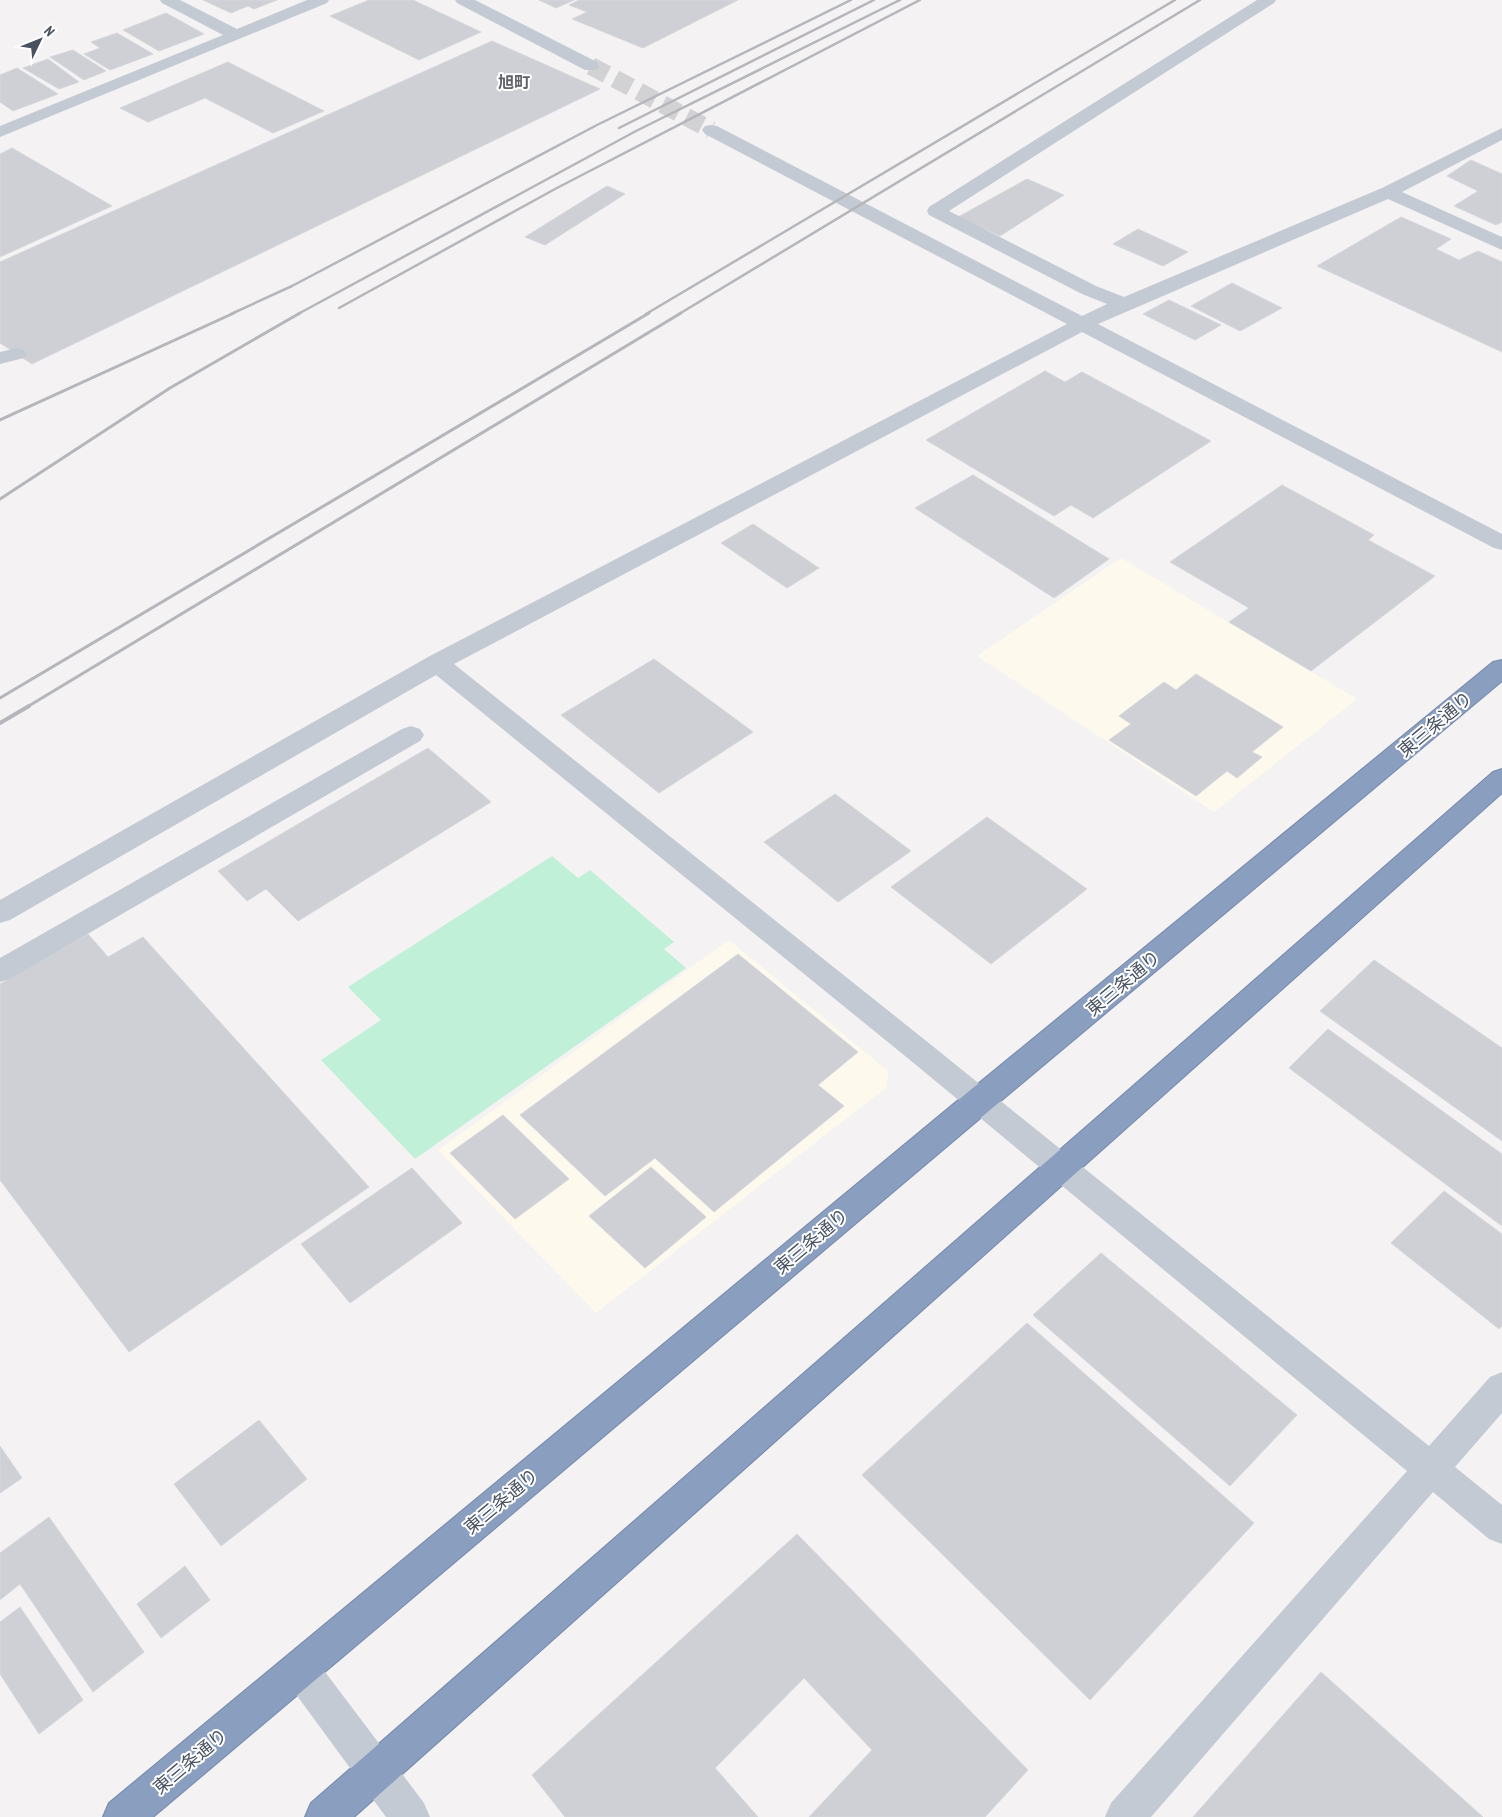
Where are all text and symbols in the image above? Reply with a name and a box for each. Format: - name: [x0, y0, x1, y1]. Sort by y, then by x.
- north arrow: [15, 15, 65, 65]
- text: N: [40, 22, 59, 40]
- district label: 旭町: [498, 72, 530, 92]
- street label: 東三条通り: [1393, 686, 1477, 762]
- street label: 東三条通り: [1081, 945, 1165, 1021]
- street label: 東三条通り: [769, 1203, 853, 1279]
- street label: 東三条通り: [459, 1463, 543, 1539]
- street label: 東三条通り: [148, 1723, 232, 1799]

